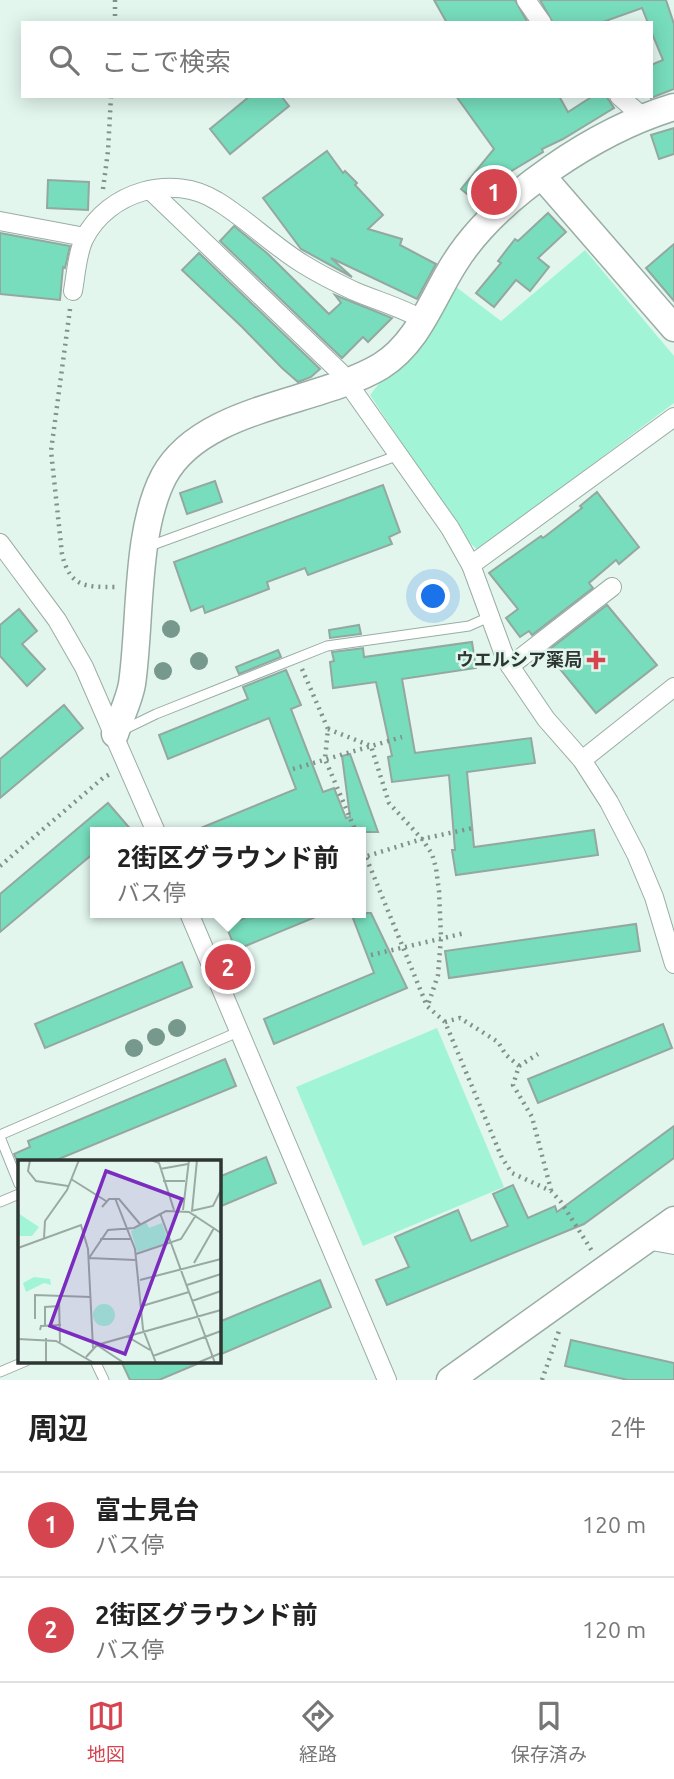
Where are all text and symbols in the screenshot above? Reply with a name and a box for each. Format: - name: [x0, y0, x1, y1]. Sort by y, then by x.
- search box: [21, 21, 653, 98]
- icon: search: [45, 41, 83, 79]
- text: ここで検索: [101, 47, 231, 76]
- pin: 1: [471, 166, 517, 218]
- your location: [416, 579, 450, 613]
- place label: ウエルシア薬局: [456, 649, 582, 669]
- marker: ウエルシア薬局: [588, 652, 604, 668]
- popup: [90, 827, 366, 918]
- text: 2街区グラウンド前: [117, 843, 339, 872]
- text: バス停: [117, 880, 186, 905]
- pin: 2: [205, 941, 251, 993]
- inset map: [18, 1160, 220, 1362]
- text: 周辺: [28, 1411, 88, 1445]
- text: 2件: [610, 1415, 646, 1440]
- text: 富士見台: [95, 1495, 199, 1524]
- text: 1: [45, 1512, 57, 1537]
- text: 120 m: [582, 1512, 646, 1537]
- text: バス停: [95, 1532, 164, 1557]
- text: 2街区グラウンド前: [95, 1600, 318, 1629]
- text: 2: [45, 1617, 57, 1642]
- text: 120 m: [582, 1617, 646, 1642]
- text: バス停: [95, 1637, 164, 1662]
- tab: 地図: [87, 1697, 125, 1766]
- tab: 経路: [299, 1697, 337, 1766]
- tab: 保存済み: [511, 1697, 587, 1766]

